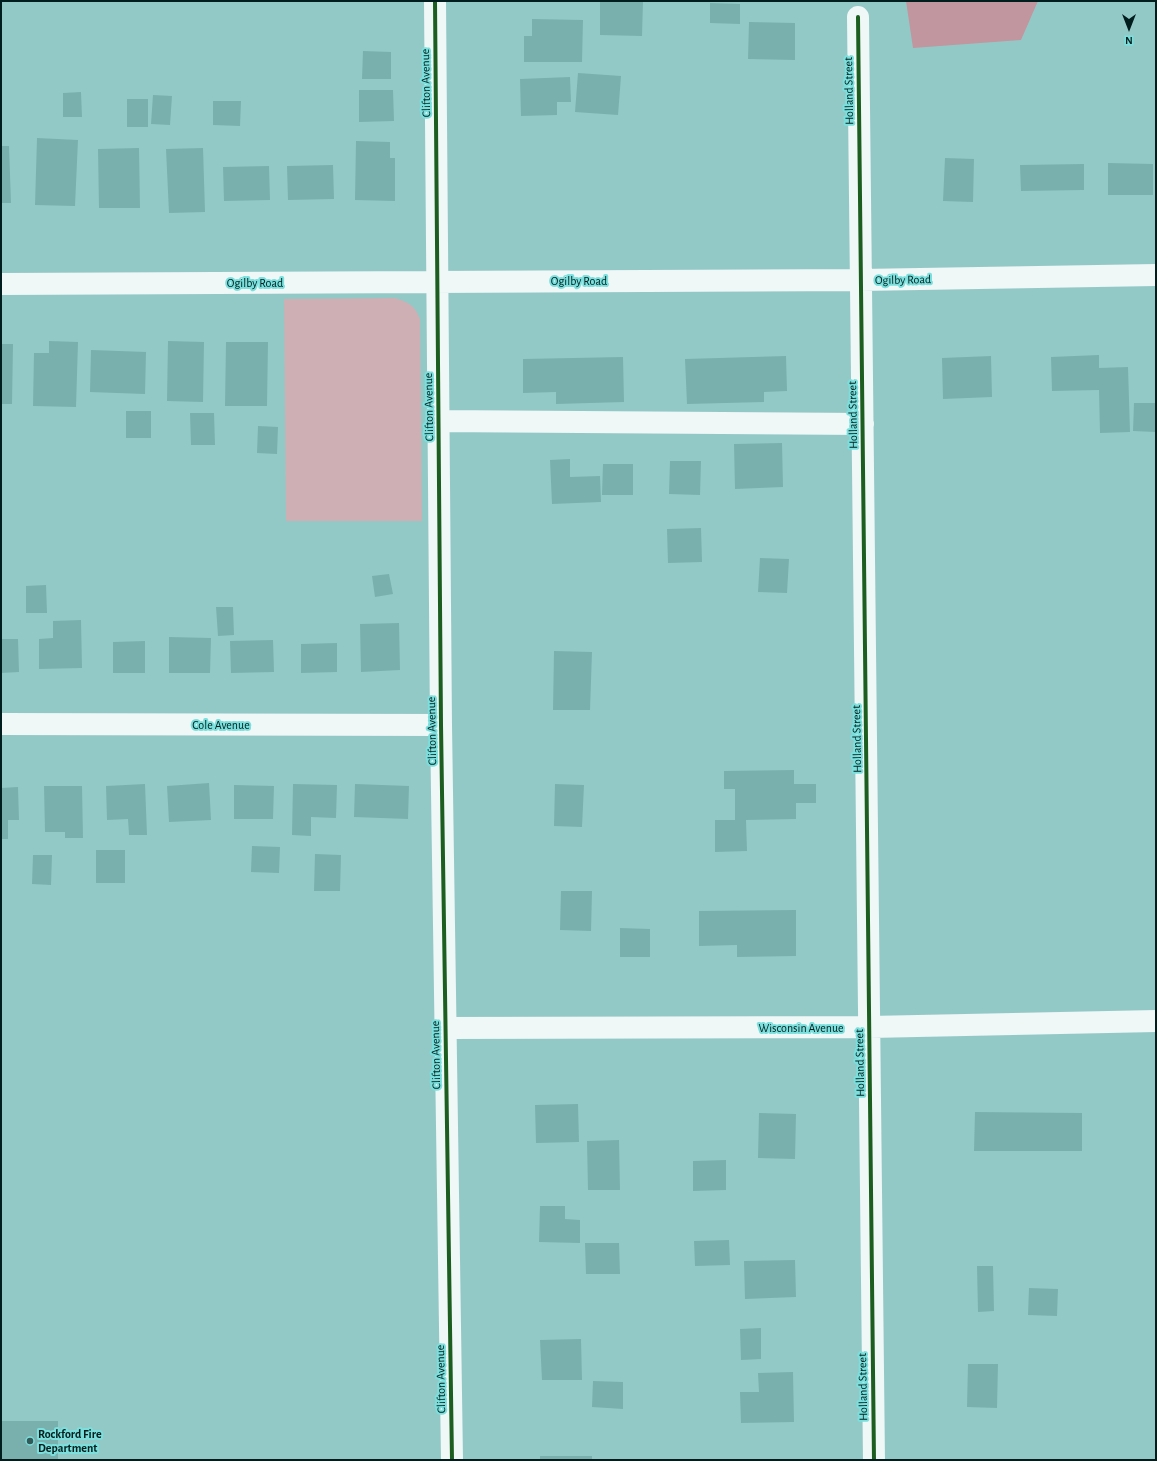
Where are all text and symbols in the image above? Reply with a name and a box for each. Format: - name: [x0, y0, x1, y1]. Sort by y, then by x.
- north arrow: [1109, 8, 1149, 48]
- text: N: [1125, 35, 1133, 46]
- street label: Clifton Avenue: [418, 49, 434, 117]
- street label: Holland Street: [841, 57, 857, 125]
- street label: Ogilby Road: [875, 272, 931, 288]
- street label: Ogilby Road: [551, 274, 607, 288]
- street label: Ogilby Road: [227, 276, 283, 290]
- street label: Clifton Avenue: [421, 373, 437, 441]
- street label: Holland Street: [845, 381, 861, 449]
- street label: Clifton Avenue: [424, 697, 440, 765]
- street label: Holland Street: [849, 705, 865, 773]
- street label: Cole Avenue: [192, 718, 250, 732]
- street label: Clifton Avenue: [428, 1021, 444, 1089]
- street label: Wisconsin Avenue: [758, 1021, 844, 1035]
- street label: Holland Street: [852, 1029, 868, 1097]
- street label: Clifton Avenue: [433, 1345, 449, 1413]
- street label: Holland Street: [855, 1353, 871, 1421]
- place label: Rockford Fire Department: [38, 1427, 102, 1455]
- marker: Rockford Fire Department: [25, 1436, 35, 1446]

